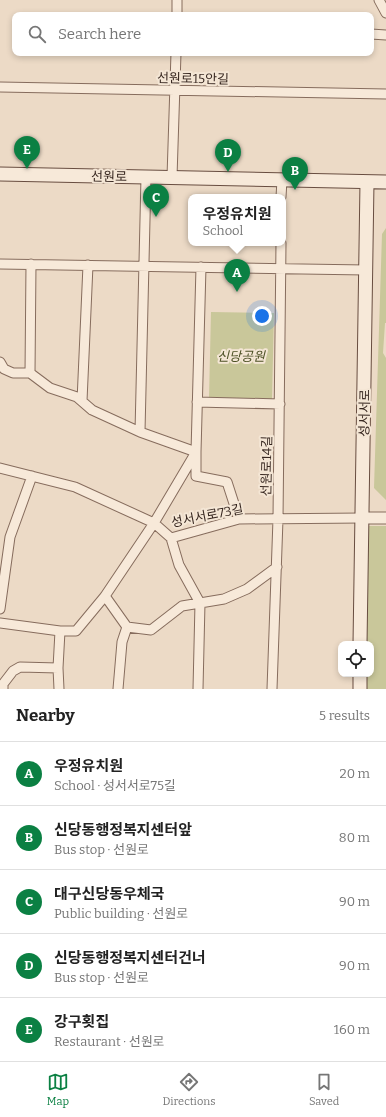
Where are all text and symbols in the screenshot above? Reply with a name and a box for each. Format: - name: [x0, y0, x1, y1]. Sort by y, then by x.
- search box: [12, 12, 374, 56]
- icon: search: [26, 23, 48, 45]
- text: Search here: [58, 25, 141, 43]
- street label: 선원로15안길: [157, 70, 229, 87]
- pin: E: [14, 136, 40, 169]
- pin: D: [215, 139, 241, 172]
- pin: B: [282, 157, 308, 190]
- street label: 선원로: [91, 169, 127, 184]
- pin: C: [143, 184, 169, 217]
- popup: [188, 194, 286, 246]
- text: 우정유치원: [202, 205, 272, 223]
- text: School: [202, 223, 243, 238]
- pin: A: [224, 259, 250, 292]
- your location: [252, 306, 272, 326]
- park label: 신당공원: [217, 349, 266, 364]
- street label: 성서서로: [357, 389, 372, 437]
- street label: 선원로14길: [258, 436, 275, 496]
- street label: 성서서로73길: [170, 501, 245, 530]
- map controls: [338, 641, 374, 677]
- button: locate: [338, 641, 374, 677]
- text: Nearby: [16, 705, 75, 726]
- text: 5 results: [319, 708, 370, 723]
- text: 우정유치원: [54, 757, 123, 775]
- text: A: [24, 766, 34, 781]
- text: 20 m: [340, 766, 370, 781]
- text: School · 성서서로75길: [54, 778, 176, 793]
- text: 신당동행정복지센터앞: [54, 821, 192, 839]
- text: B: [25, 830, 33, 845]
- text: 80 m: [339, 830, 370, 845]
- text: Bus stop · 선원로: [54, 842, 149, 857]
- text: 대구신당동우체국: [54, 885, 164, 903]
- text: C: [25, 894, 33, 909]
- text: 90 m: [339, 894, 370, 909]
- text: Public building · 선원로: [54, 906, 188, 921]
- text: 신당동행정복지센터건너: [54, 949, 206, 967]
- text: D: [24, 958, 34, 973]
- text: 90 m: [339, 958, 370, 973]
- text: Bus stop · 선원로: [54, 970, 149, 985]
- text: 강구횟집: [54, 1013, 109, 1031]
- text: E: [25, 1022, 33, 1037]
- text: 160 m: [334, 1022, 370, 1037]
- text: Restaurant · 선원로: [54, 1034, 165, 1049]
- tab: Map: [47, 1071, 69, 1108]
- tab: Directions: [163, 1071, 215, 1108]
- tab: Saved: [309, 1071, 339, 1108]

